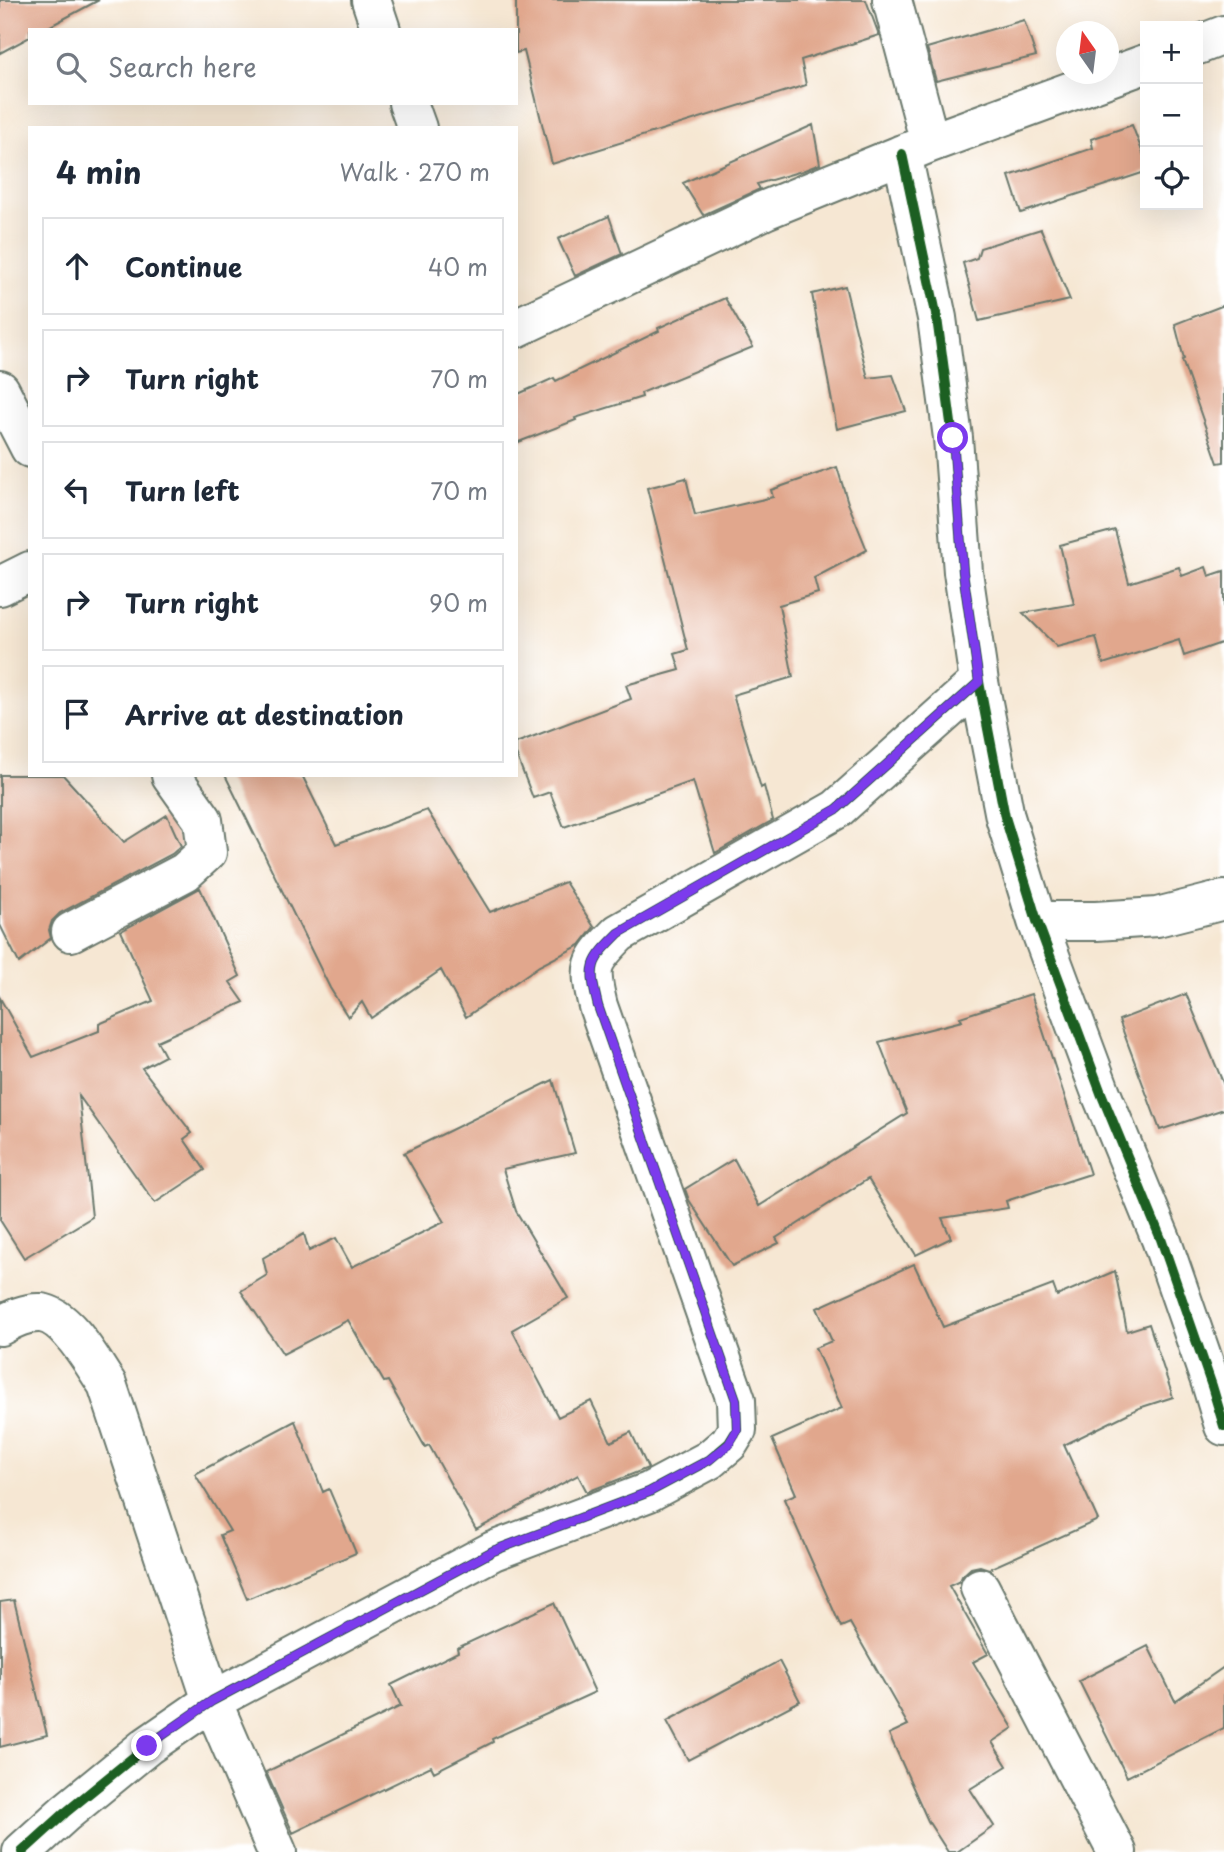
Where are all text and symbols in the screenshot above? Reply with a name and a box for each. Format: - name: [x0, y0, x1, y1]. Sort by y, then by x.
- north arrow: [1056, 21, 1119, 84]
- map controls: [1140, 21, 1203, 210]
- button: +: [1140, 21, 1203, 84]
- search box: [28, 28, 518, 105]
- text: Search here: [108, 47, 257, 86]
- icon: search: [52, 48, 90, 86]
- button: −: [1140, 84, 1203, 147]
- button: locate: [1140, 147, 1203, 210]
- text: 4 min: [56, 149, 142, 194]
- text: Walk · 270 m: [340, 154, 490, 189]
- icon: ahead: [58, 247, 96, 285]
- text: Continue: [125, 247, 242, 286]
- text: 40 m: [428, 249, 488, 284]
- icon: right: [58, 359, 96, 397]
- text: Turn right: [125, 359, 259, 398]
- text: 70 m: [430, 361, 488, 396]
- route start: [937, 422, 968, 453]
- icon: left: [58, 471, 96, 509]
- text: Turn left: [125, 471, 240, 510]
- text: 70 m: [430, 473, 488, 508]
- icon: right: [58, 583, 96, 621]
- text: Turn right: [125, 583, 259, 622]
- text: 90 m: [429, 585, 488, 620]
- icon: arrive: [58, 695, 96, 733]
- text: Arrive at destination: [125, 695, 404, 734]
- route end: [131, 1730, 162, 1761]

